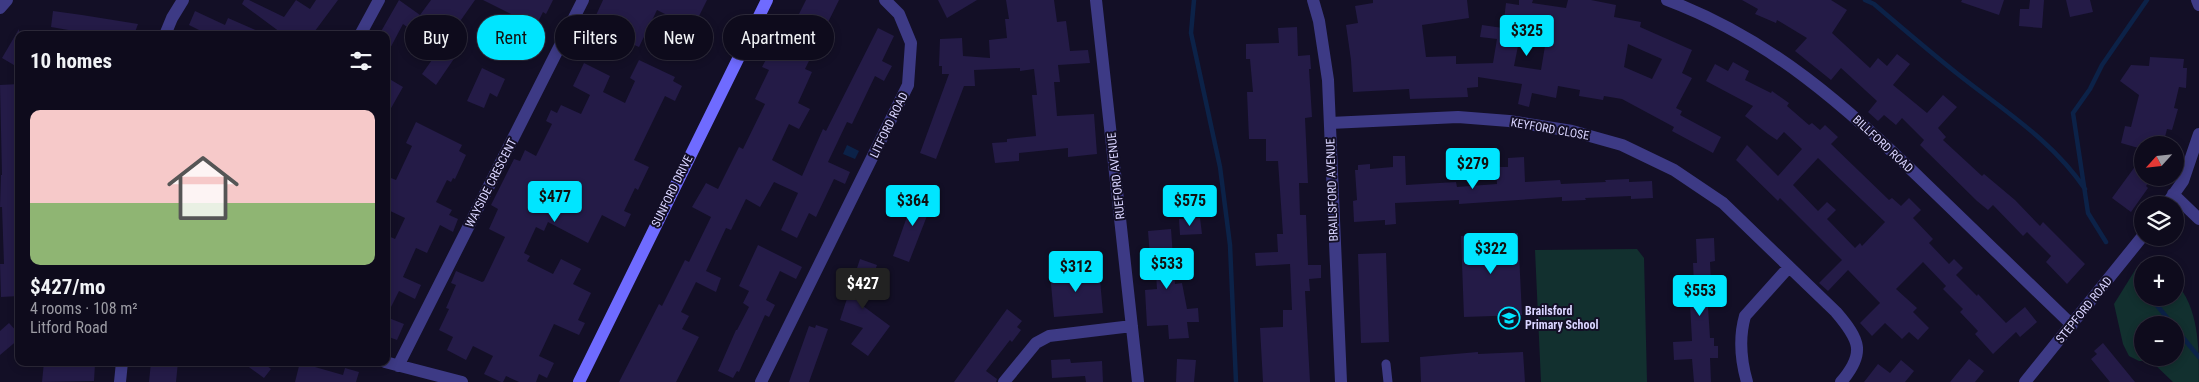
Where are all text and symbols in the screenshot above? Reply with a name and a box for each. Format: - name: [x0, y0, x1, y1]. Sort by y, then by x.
- chip: Buy: [405, 15, 467, 60]
- chip: Rent: [477, 15, 545, 60]
- chip: Filters: [555, 15, 635, 60]
- chip: New: [645, 15, 713, 60]
- chip: Apartment: [723, 15, 834, 60]
- pin: $325: [1497, 15, 1557, 57]
- text: $325: [1511, 21, 1543, 40]
- icon: filters: [347, 47, 375, 75]
- text: 10 homes: [30, 49, 112, 73]
- street label: LITFORD ROAD: [867, 90, 911, 160]
- street label: BILLFORD ROAD: [1850, 113, 1916, 176]
- street label: KEYFORD CLOSE: [1510, 115, 1590, 143]
- street label: RUEFORD AVENUE: [1104, 132, 1128, 220]
- street label: WAYSIDE CRESCENT: [463, 136, 519, 230]
- north arrow: [2134, 136, 2184, 186]
- map controls: [2134, 136, 2184, 366]
- street label: BRAILSFORD AVENUE: [1323, 138, 1341, 242]
- icon: home: [158, 143, 248, 233]
- pin: $279: [1443, 148, 1503, 190]
- street label: SUNFORD DRIVE: [649, 153, 695, 229]
- text: $279: [1457, 154, 1489, 173]
- pin: $477: [525, 180, 585, 223]
- pin: $364: [883, 184, 943, 227]
- pin: $575: [1160, 184, 1220, 227]
- text: $477: [539, 187, 571, 206]
- text: $364: [897, 191, 929, 210]
- text: $575: [1174, 191, 1206, 210]
- button: layers: [2134, 196, 2184, 246]
- pin: $322: [1461, 232, 1521, 275]
- text: $322: [1475, 239, 1507, 258]
- pin: $533: [1137, 248, 1197, 290]
- pin: $312: [1046, 250, 1106, 293]
- text: $533: [1151, 254, 1183, 273]
- button: +: [2134, 256, 2184, 306]
- text: $312: [1060, 257, 1092, 276]
- pin: $427: [833, 268, 893, 310]
- text: $427: [847, 274, 879, 293]
- pin: $553: [1670, 274, 1730, 317]
- street label: STEPFORD ROAD: [2053, 274, 2115, 346]
- text: $427/mo: [30, 275, 105, 299]
- text: $553: [1684, 281, 1716, 300]
- text: 4 rooms · 108 m²: [30, 299, 138, 318]
- place label: Brailsford Primary School: [1525, 304, 1598, 332]
- school or university icon: Brailsford Primary School: [1497, 306, 1521, 330]
- button: −: [2134, 316, 2184, 366]
- text: Litford Road: [30, 318, 108, 337]

